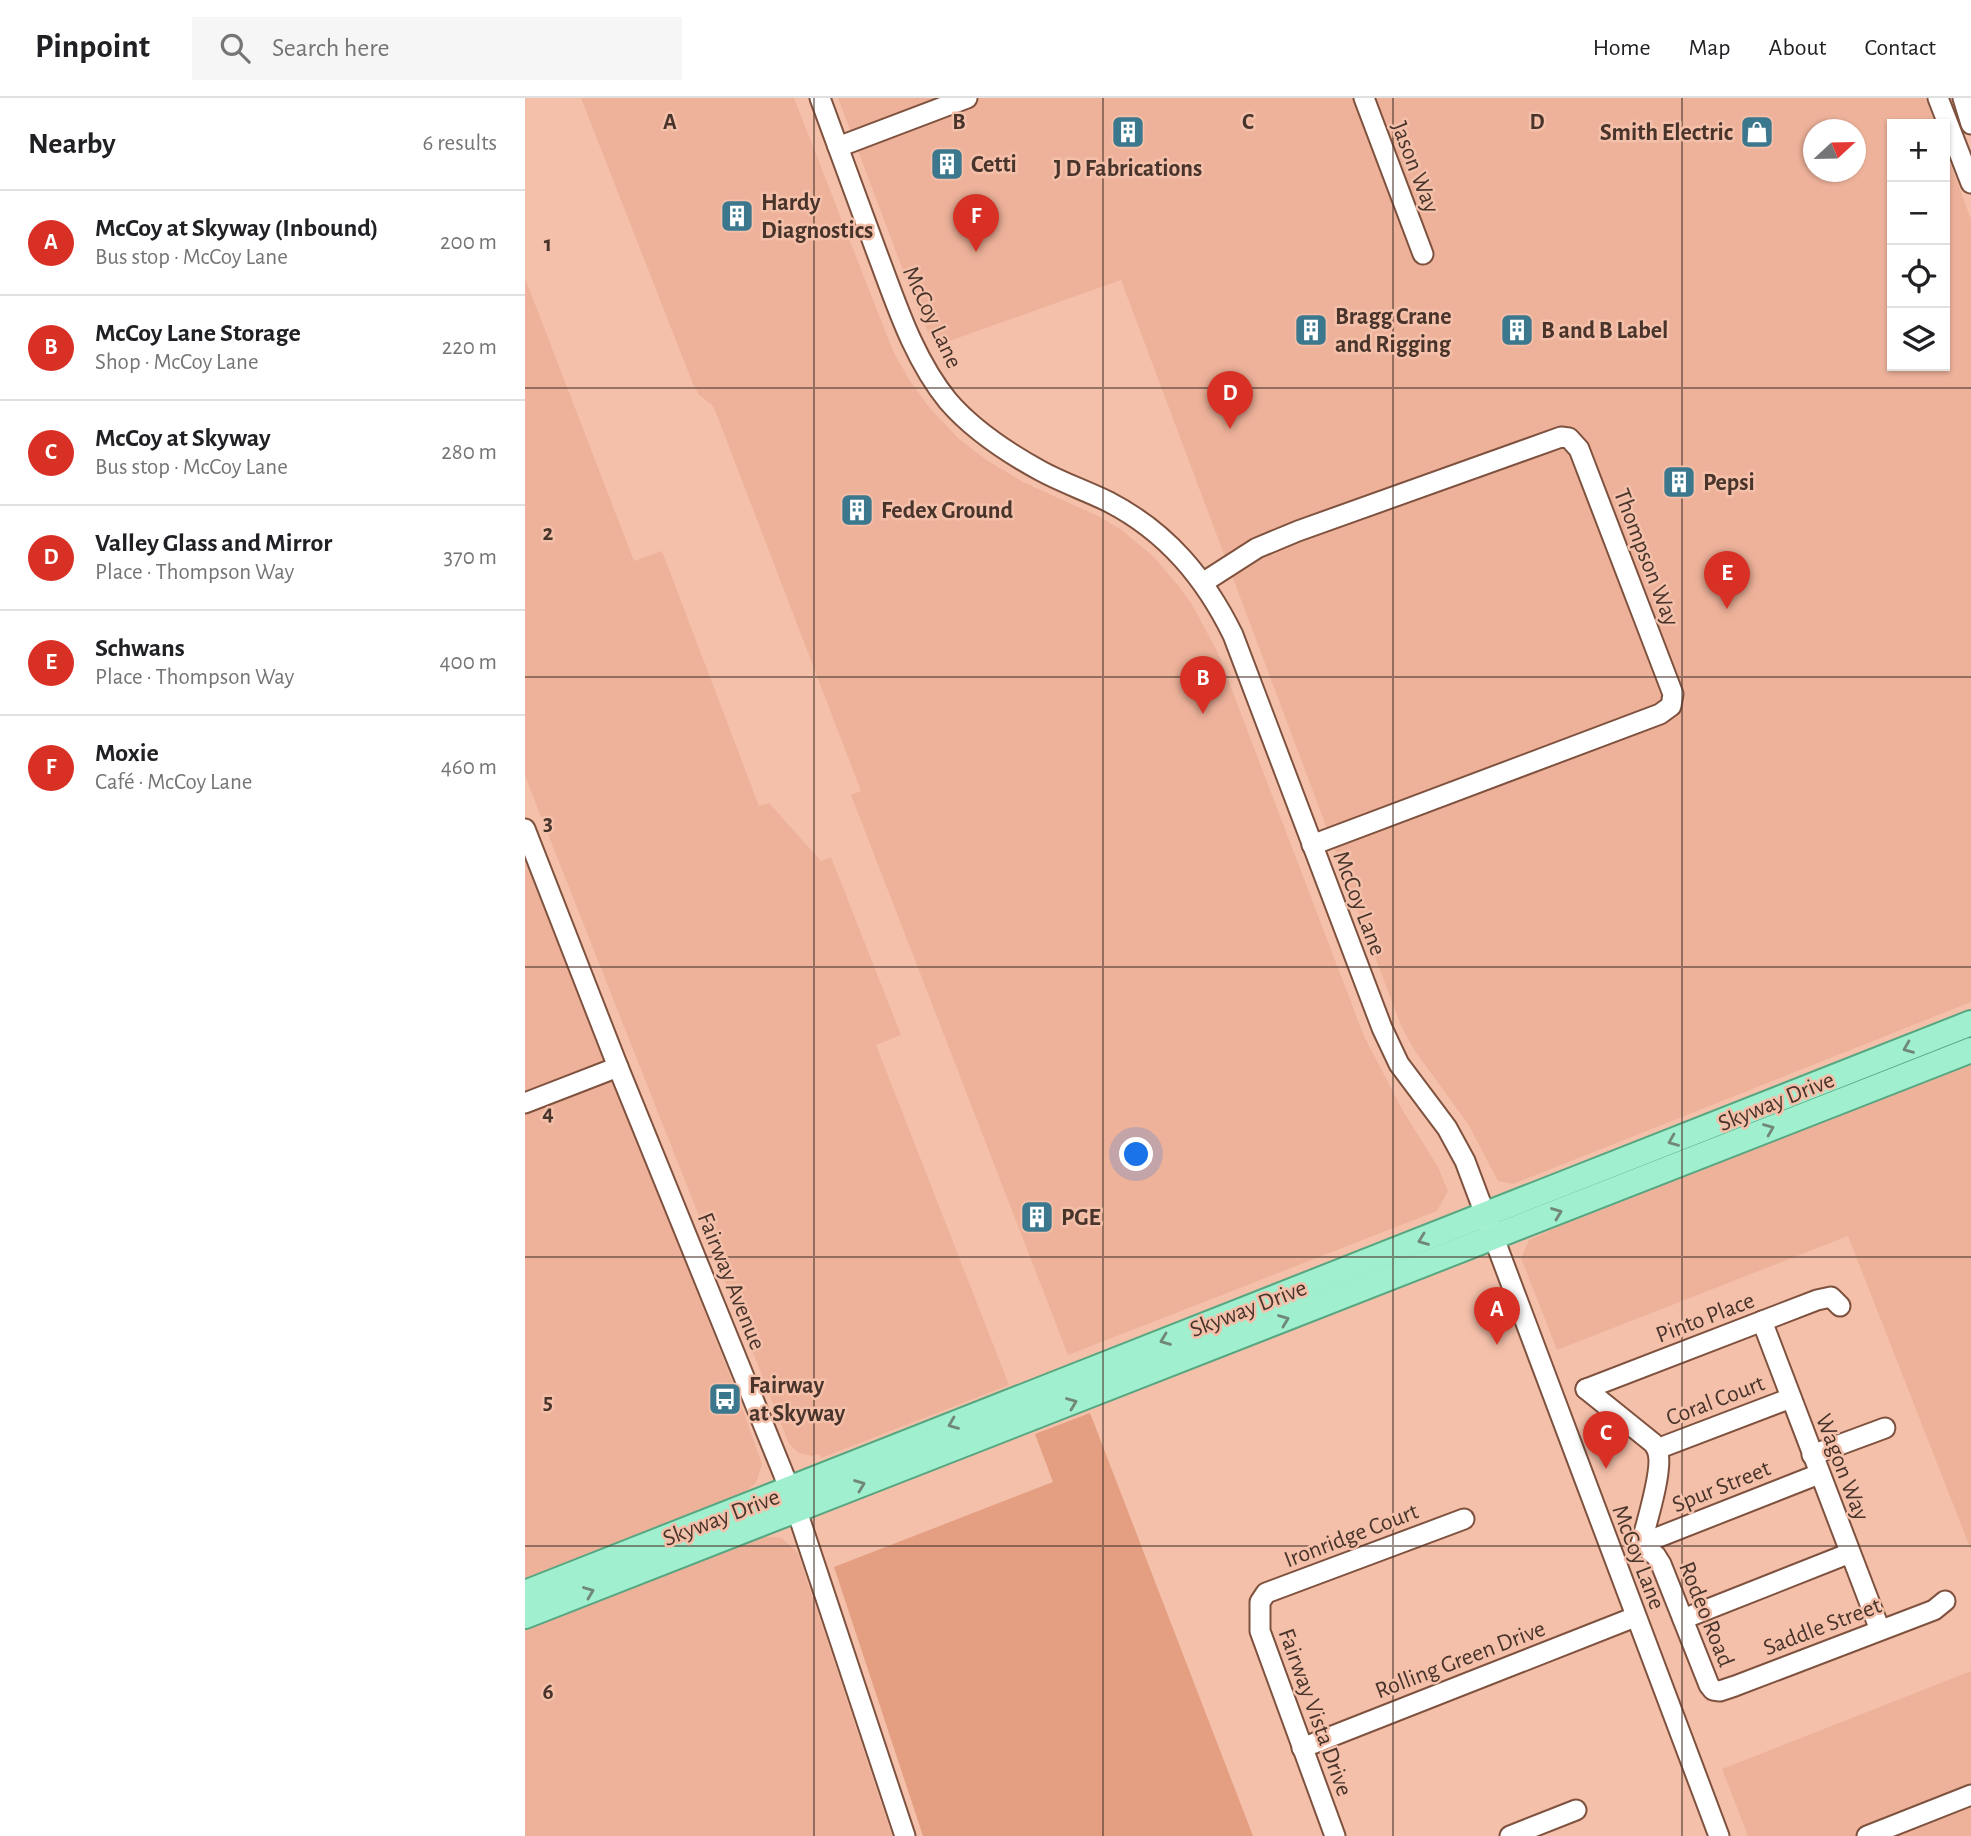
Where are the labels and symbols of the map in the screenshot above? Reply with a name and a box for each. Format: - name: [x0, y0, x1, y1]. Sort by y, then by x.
- text: A: [663, 111, 677, 134]
- text: B: [952, 111, 966, 134]
- text: C: [1242, 111, 1254, 134]
- text: D: [1529, 111, 1545, 134]
- building icon: J D Fabrications: [1109, 113, 1147, 151]
- shop icon: Smith Electric: [1738, 113, 1776, 151]
- street label: Jason Way: [1387, 118, 1443, 216]
- north arrow: [1803, 119, 1866, 182]
- place label: Smith Electric: [1600, 121, 1733, 145]
- building icon: Cetti: [928, 145, 966, 183]
- place label: Cetti: [971, 153, 1017, 177]
- place label: J D Fabrications: [1054, 157, 1202, 181]
- place label: Hardy Diagnostics: [761, 191, 873, 243]
- pin: F: [953, 194, 999, 252]
- building icon: Hardy Diagnostics: [718, 197, 756, 235]
- text: 1: [544, 233, 552, 256]
- street label: McCoy Lane: [898, 263, 966, 372]
- place label: Bragg Crane and Rigging: [1335, 305, 1452, 357]
- building icon: Bragg Crane and Rigging: [1292, 311, 1330, 349]
- building icon: B and B Label: [1498, 311, 1536, 349]
- place label: B and B Label: [1541, 319, 1668, 343]
- pin: D: [1207, 371, 1253, 429]
- building icon: Pepsi: [1660, 463, 1698, 501]
- place label: Pepsi: [1703, 471, 1755, 495]
- street label: Thompson Way: [1609, 485, 1683, 629]
- building icon: Fedex Ground: [838, 491, 876, 529]
- place label: Fedex Ground: [881, 499, 1013, 523]
- text: 2: [543, 522, 554, 545]
- pin: E: [1704, 551, 1750, 609]
- pin: B: [1180, 656, 1226, 714]
- text: 3: [543, 812, 553, 835]
- street label: McCoy Lane: [1328, 848, 1390, 959]
- one-way arrow: [1902, 1040, 1914, 1054]
- street label: Skyway Drive: [1715, 1068, 1838, 1136]
- text: 4: [542, 1102, 554, 1125]
- one-way arrow: [1762, 1124, 1774, 1138]
- one-way arrow: [1668, 1133, 1680, 1147]
- your location: [1119, 1137, 1153, 1171]
- building icon: PGE: [1018, 1198, 1056, 1236]
- place label: PGE: [1061, 1206, 1101, 1230]
- one-way arrow: [1550, 1207, 1562, 1221]
- street label: Fairway Avenue: [693, 1209, 769, 1353]
- one-way arrow: [1417, 1232, 1429, 1246]
- street label: Skyway Drive: [1187, 1276, 1310, 1342]
- pin: A: [1474, 1287, 1520, 1345]
- street label: Pinto Place: [1653, 1288, 1758, 1348]
- one-way arrow: [1277, 1314, 1289, 1328]
- one-way arrow: [1159, 1332, 1171, 1346]
- street label: Coral Court: [1663, 1371, 1768, 1431]
- place label: Fairway at Skyway: [749, 1374, 846, 1426]
- bus stop icon: Fairway at Skyway: [706, 1380, 744, 1418]
- text: 5: [543, 1391, 553, 1414]
- one-way arrow: [1065, 1397, 1077, 1411]
- pin: C: [1583, 1411, 1629, 1469]
- street label: Wagon Way: [1811, 1411, 1873, 1524]
- one-way arrow: [948, 1416, 960, 1430]
- street label: Spur Street: [1669, 1456, 1774, 1517]
- one-way arrow: [853, 1480, 865, 1494]
- street label: Skyway Drive: [660, 1485, 783, 1551]
- street label: Ironridge Court: [1281, 1499, 1422, 1572]
- street label: McCoy Lane: [1607, 1502, 1669, 1613]
- street label: Rodeo Road: [1674, 1558, 1738, 1670]
- one-way arrow: [582, 1586, 594, 1600]
- street label: Saddle Street: [1760, 1593, 1885, 1660]
- street label: Rolling Green Drive: [1372, 1616, 1549, 1703]
- street label: Fairway Vista Drive: [1274, 1625, 1356, 1799]
- text: 6: [542, 1681, 554, 1704]

